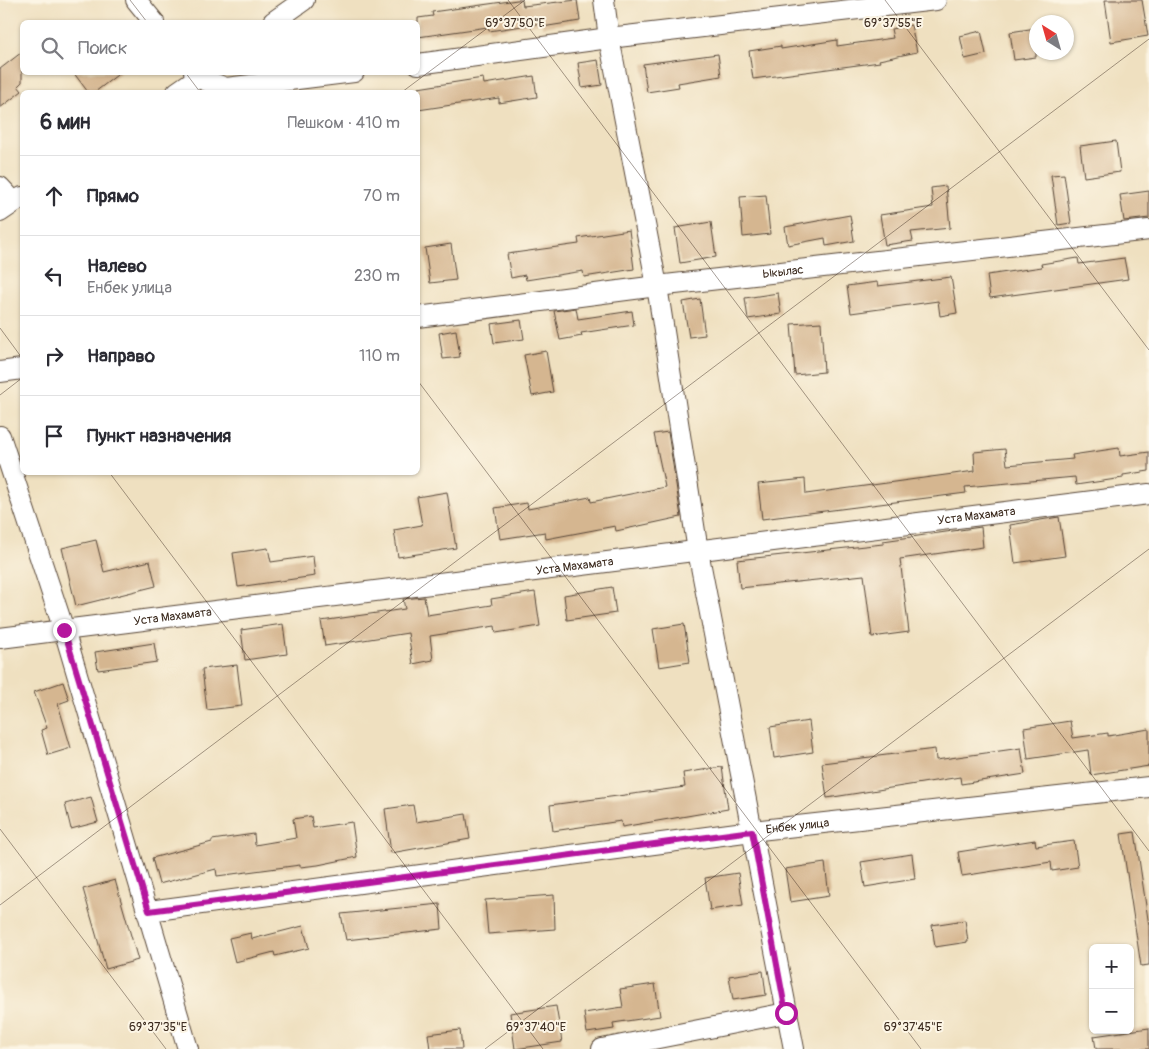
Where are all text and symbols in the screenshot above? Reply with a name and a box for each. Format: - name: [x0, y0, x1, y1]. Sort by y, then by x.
- north arrow: [1029, 15, 1074, 60]
- text: 69°37'50"E: [485, 16, 545, 31]
- text: 69°37'55"E: [864, 16, 922, 31]
- search box: [20, 20, 420, 75]
- icon: search: [38, 34, 66, 62]
- text: Поиск: [78, 36, 128, 60]
- text: 6 мин: [40, 109, 90, 136]
- text: Пешком · 410 m: [288, 113, 400, 133]
- icon: ahead: [40, 182, 68, 210]
- text: Прямо: [87, 184, 139, 208]
- text: 70 m: [363, 186, 400, 206]
- text: Налево: [87, 254, 147, 278]
- icon: left: [40, 262, 68, 290]
- street label: Ыкылас: [762, 262, 804, 282]
- text: 230 m: [354, 266, 400, 286]
- text: Енбек улица: [87, 278, 172, 298]
- icon: right: [40, 342, 68, 370]
- text: Направо: [87, 344, 155, 368]
- text: 110 m: [359, 346, 400, 366]
- icon: arrive: [40, 422, 68, 450]
- text: Пункт назначения: [87, 424, 231, 448]
- street label: Уста Махамата: [937, 504, 1017, 528]
- street label: Уста Махамата: [535, 554, 615, 579]
- street label: Уста Махамата: [133, 605, 213, 629]
- route end: [53, 619, 76, 642]
- street label: Енбек улица: [765, 815, 830, 837]
- map controls: [1089, 944, 1134, 1034]
- button: +: [1089, 944, 1134, 989]
- button: −: [1089, 989, 1134, 1034]
- route start: [775, 1002, 798, 1025]
- text: 69°37'35"E: [129, 1020, 187, 1035]
- text: 69°37'40"E: [506, 1020, 566, 1035]
- text: 69°37'45"E: [884, 1020, 942, 1035]

